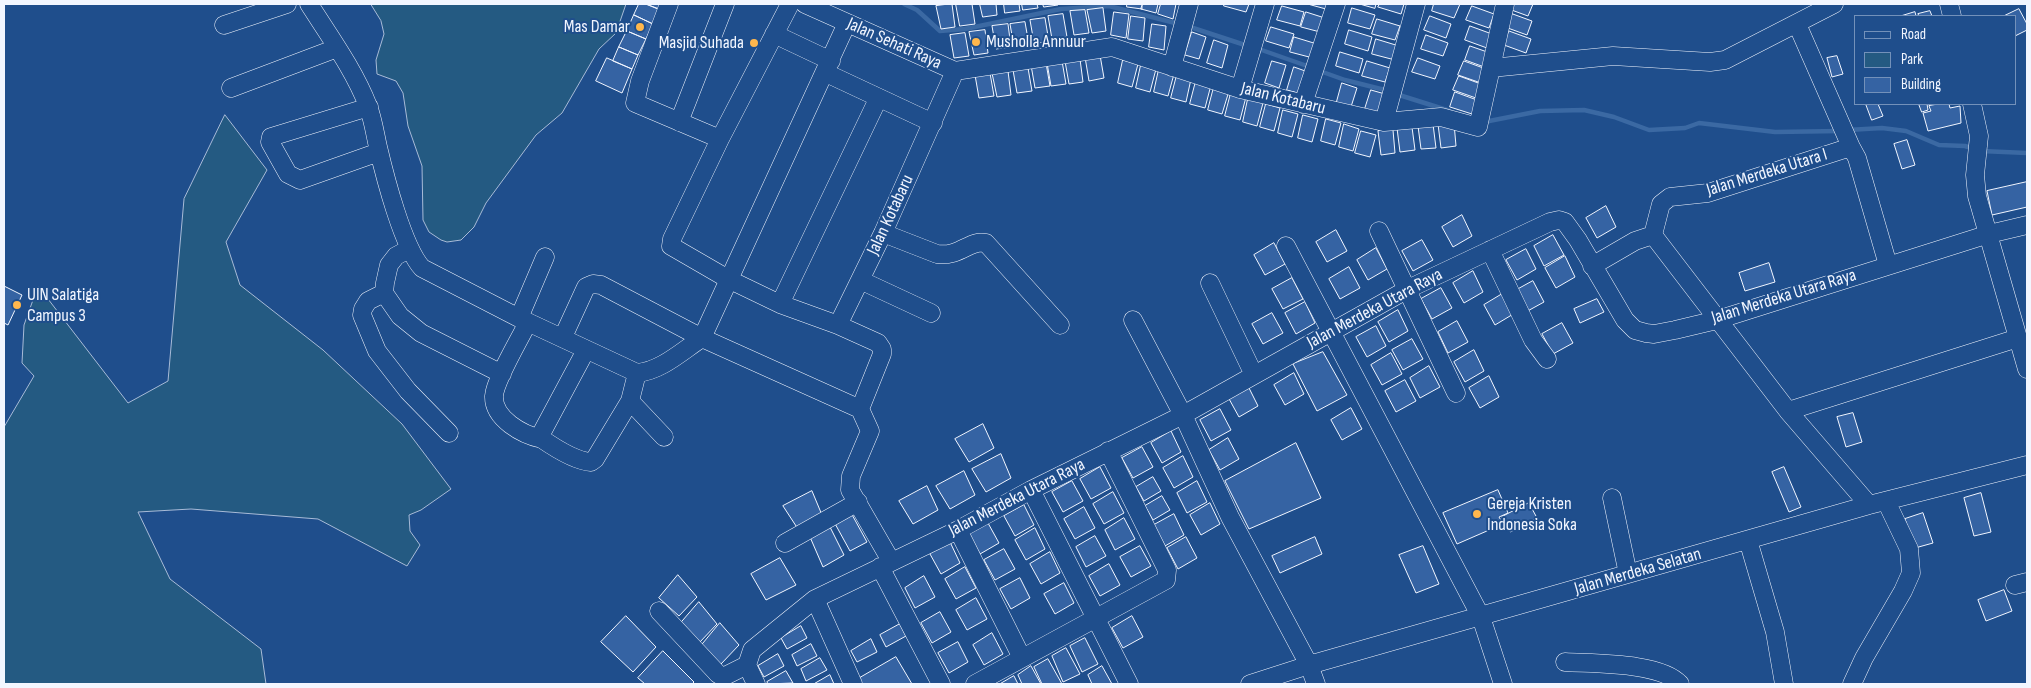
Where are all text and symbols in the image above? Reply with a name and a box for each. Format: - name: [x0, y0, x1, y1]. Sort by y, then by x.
- street label: Jalan Sehati Raya: [843, 14, 945, 74]
- legend: [1854, 15, 2016, 105]
- place label: Mas Damar: [564, 16, 630, 38]
- marker: Mas Damar: [634, 21, 646, 33]
- text: Road: [1901, 25, 1926, 44]
- place label: Musholla Annuur: [986, 31, 1086, 53]
- place label: Masjid Suhada: [659, 32, 744, 54]
- marker: Musholla Annuur: [970, 36, 982, 48]
- marker: Masjid Suhada: [748, 37, 760, 49]
- text: Park: [1901, 50, 1923, 69]
- text: Building: [1901, 75, 1941, 94]
- street label: Jalan Kotabaru: [1239, 78, 1327, 120]
- street label: Jalan Merdeka Utara I: [1704, 144, 1830, 202]
- street label: Jalan Kotabaru: [863, 171, 919, 259]
- street label: Jalan Merdeka Utara Raya: [1304, 264, 1446, 354]
- street label: Jalan Merdeka Utara Raya: [1709, 265, 1859, 329]
- place label: UIN Salatiga Campus 3: [27, 284, 99, 326]
- marker: UIN Salatiga Campus 3: [11, 299, 23, 311]
- street label: Jalan Merdeka Utara Raya: [945, 454, 1089, 542]
- place label: Gereja Kristen Indonesia Soka: [1487, 493, 1577, 536]
- marker: Gereja Kristen Indonesia Soka: [1471, 508, 1483, 520]
- street label: Jalan Merdeka Selatan: [1572, 544, 1704, 600]

